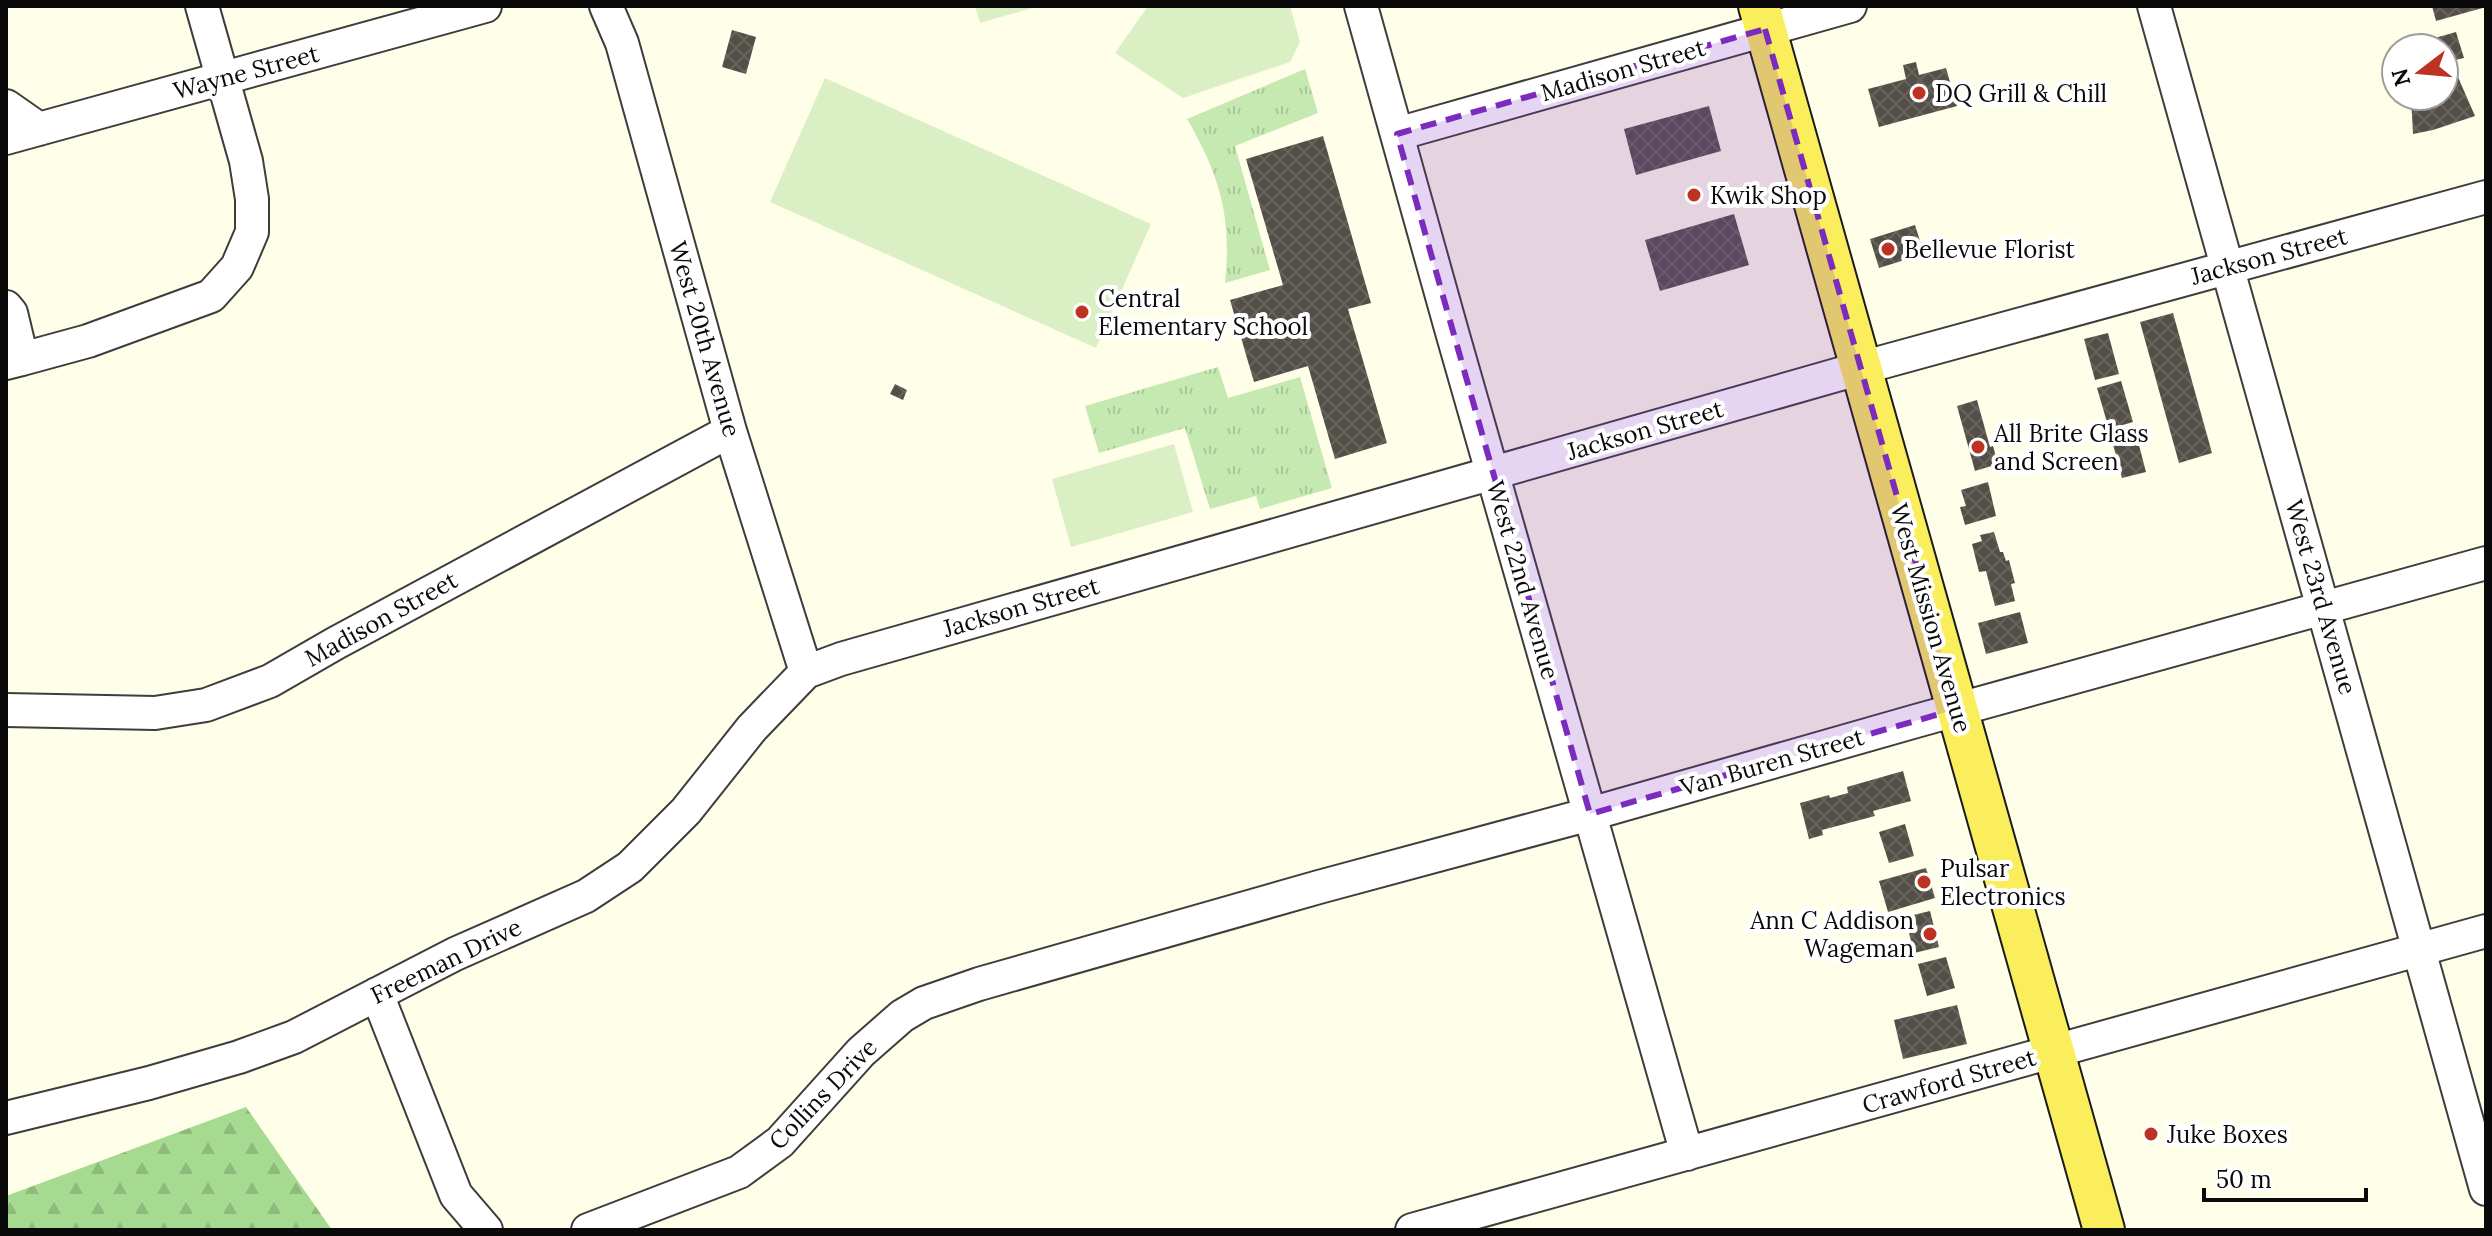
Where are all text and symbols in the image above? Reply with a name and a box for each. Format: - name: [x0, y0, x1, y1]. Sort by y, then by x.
- street label: Madison Street: [1537, 32, 1709, 108]
- north arrow: [2380, 32, 2460, 112]
- street label: Wayne Street: [170, 37, 323, 106]
- text: N: [2385, 65, 2417, 90]
- place label: DQ Grill & Chill: [1935, 78, 2107, 109]
- marker: DQ Grill & Chill: [1910, 84, 1928, 102]
- place label: Kwik Shop: [1710, 180, 1827, 211]
- marker: Kwik Shop: [1685, 186, 1703, 204]
- street label: Jackson Street: [2186, 220, 2351, 292]
- place label: Bellevue Florist: [1904, 234, 2076, 265]
- street label: West 20th Avenue: [662, 238, 748, 440]
- marker: Bellevue Florist: [1879, 240, 1897, 258]
- place label: Central Elementary School: [1098, 283, 1308, 342]
- marker: Central Elementary School: [1073, 303, 1091, 321]
- street label: Jackson Street: [1563, 393, 1727, 467]
- place label: All Brite Glass and Screen: [1993, 418, 2149, 477]
- marker: All Brite Glass and Screen: [1969, 438, 1987, 456]
- street label: West 22nd Avenue: [1480, 477, 1566, 683]
- street label: West 23rd Avenue: [2278, 496, 2364, 698]
- street label: West Mission Avenue: [1883, 500, 1979, 736]
- street label: Madison Street: [299, 564, 463, 674]
- street label: Jackson Street: [939, 570, 1103, 644]
- street label: Van Buren Street: [1676, 721, 1868, 803]
- place label: Pulsar Electronics: [1940, 853, 2066, 912]
- marker: Pulsar Electronics: [1915, 873, 1933, 891]
- place label: Ann C Addison Wageman: [1749, 905, 1914, 964]
- street label: Freeman Drive: [366, 911, 526, 1011]
- marker: Ann C Addison Wageman: [1921, 925, 1939, 943]
- street label: Collins Drive: [762, 1032, 884, 1156]
- street label: Crawford Street: [1859, 1041, 2040, 1121]
- place label: Juke Boxes: [2166, 1119, 2288, 1150]
- marker: Juke Boxes: [2142, 1125, 2160, 1143]
- scale bar: [2204, 1152, 2366, 1202]
- text: 50 m: [2216, 1164, 2272, 1195]

